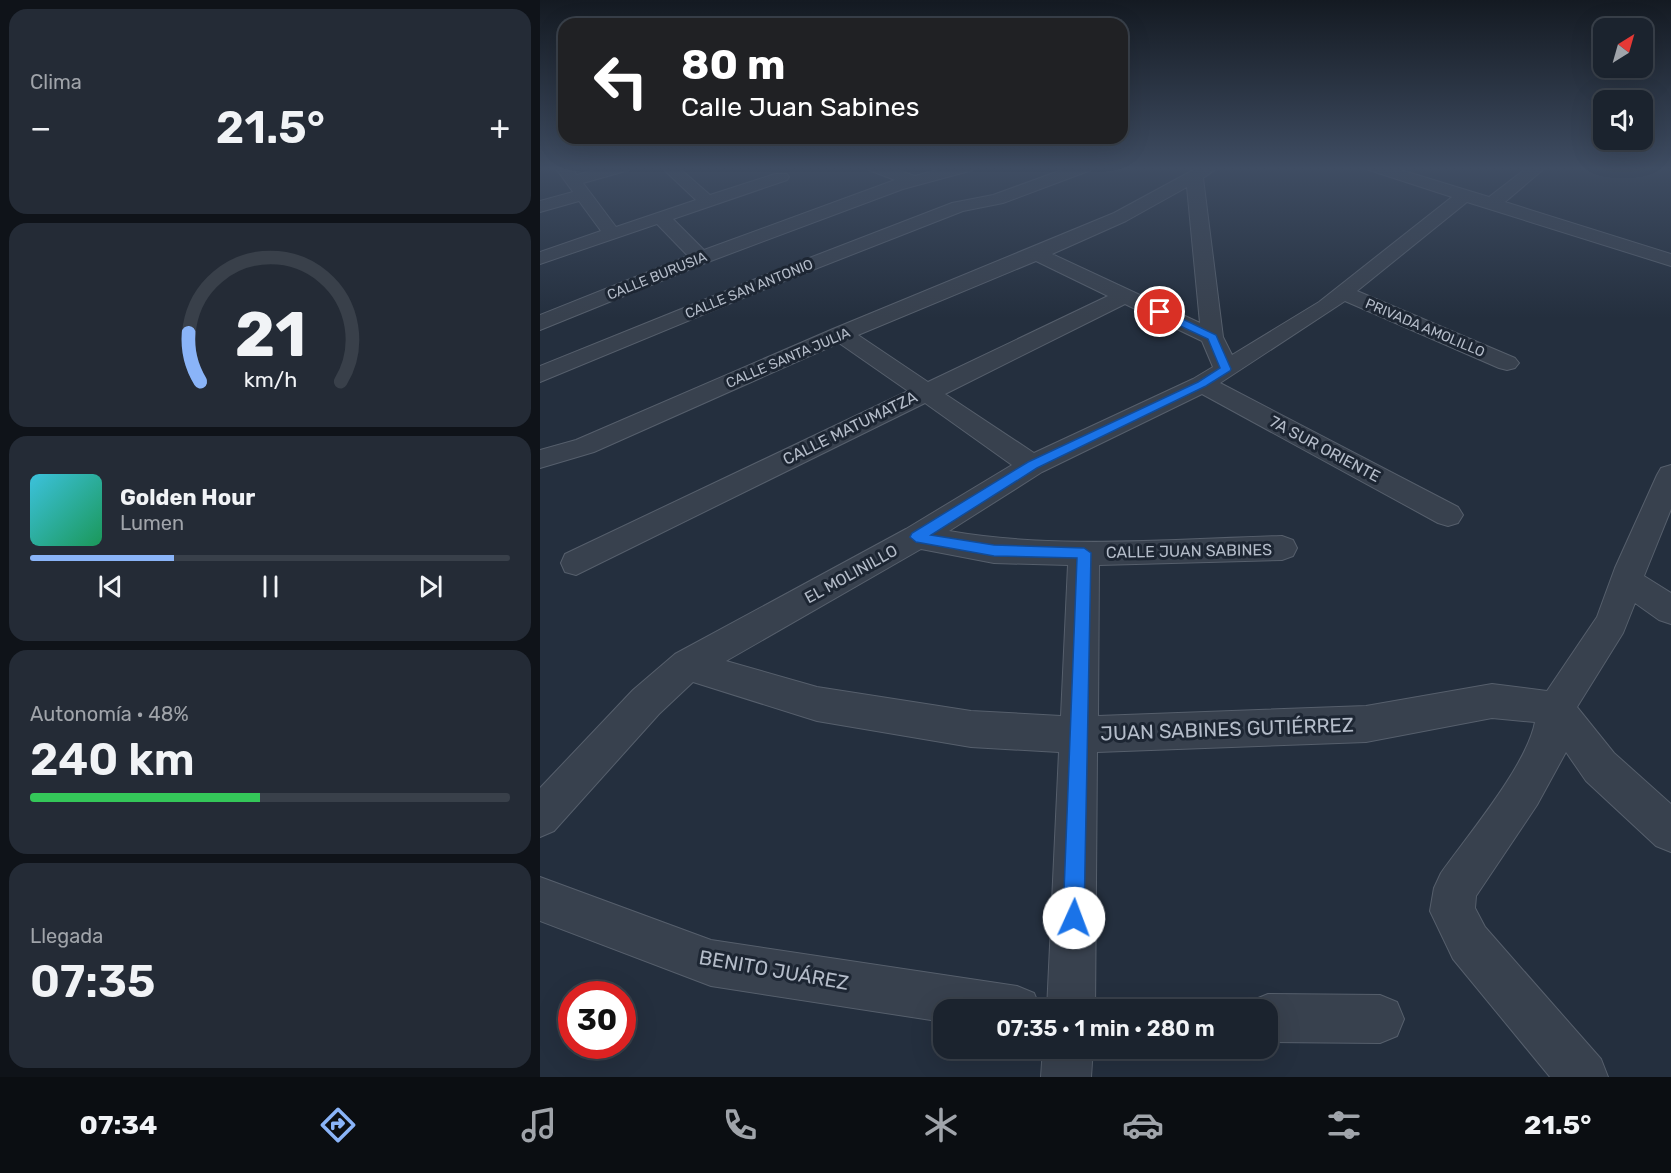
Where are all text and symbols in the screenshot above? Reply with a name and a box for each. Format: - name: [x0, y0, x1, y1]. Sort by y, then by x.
- north arrow: [1593, 18, 1653, 78]
- map controls: [1593, 18, 1653, 150]
- text: 80 m: [681, 40, 785, 90]
- icon: left: [582, 42, 660, 120]
- text: Clima: [30, 70, 82, 94]
- button: sound: [1593, 90, 1653, 150]
- text: Calle Juan Sabines: [681, 91, 919, 123]
- text: 21.5°: [216, 101, 325, 154]
- text: −: [30, 108, 51, 147]
- text: +: [489, 108, 510, 147]
- street label: CALLE BURUSIA: [605, 248, 710, 304]
- street label: CALLE SAN ANTONIO: [683, 256, 815, 322]
- pin: [1134, 286, 1185, 337]
- icon: arrive: [1143, 295, 1176, 328]
- street label: PRIVADA AMOLILLO: [1363, 295, 1487, 361]
- text: 21: [234, 298, 306, 372]
- street label: CALLE SANTA JULIA: [723, 324, 853, 392]
- text: km/h: [243, 367, 297, 392]
- street label: CALLE MATUMATZA: [780, 387, 921, 469]
- street label: 7A SUR ORIENTE: [1266, 412, 1384, 486]
- text: Golden Hour: [120, 484, 255, 511]
- text: Lumen: [120, 511, 184, 535]
- street label: CALLE JUAN SABINES: [1106, 540, 1272, 562]
- street label: EL MOLINILLO: [801, 541, 901, 607]
- icon: previous: [94, 570, 127, 603]
- icon: pause: [254, 570, 287, 603]
- icon: next: [414, 570, 447, 603]
- text: Autonomía · 48%: [30, 702, 189, 726]
- street label: JUAN SABINES GUTIÉRREZ: [1100, 713, 1354, 745]
- text: 240 km: [30, 733, 195, 786]
- position arrow: [1042, 886, 1106, 950]
- text: Llegada: [30, 924, 103, 948]
- street label: BENITO JUÁREZ: [697, 945, 851, 995]
- text: 07:35: [30, 955, 155, 1008]
- speed limit sign: 30: [558, 981, 636, 1059]
- text: 07:35 · 1 min · 280 m: [996, 1015, 1215, 1042]
- icon: directions: [317, 1104, 359, 1146]
- icon: music: [518, 1104, 560, 1146]
- icon: phone: [719, 1104, 761, 1146]
- icon: climate: [920, 1104, 962, 1146]
- icon: car: [1122, 1104, 1164, 1146]
- icon: filters: [1323, 1104, 1365, 1146]
- text: 07:34: [80, 1109, 158, 1141]
- text: 21.5°: [1524, 1109, 1591, 1141]

